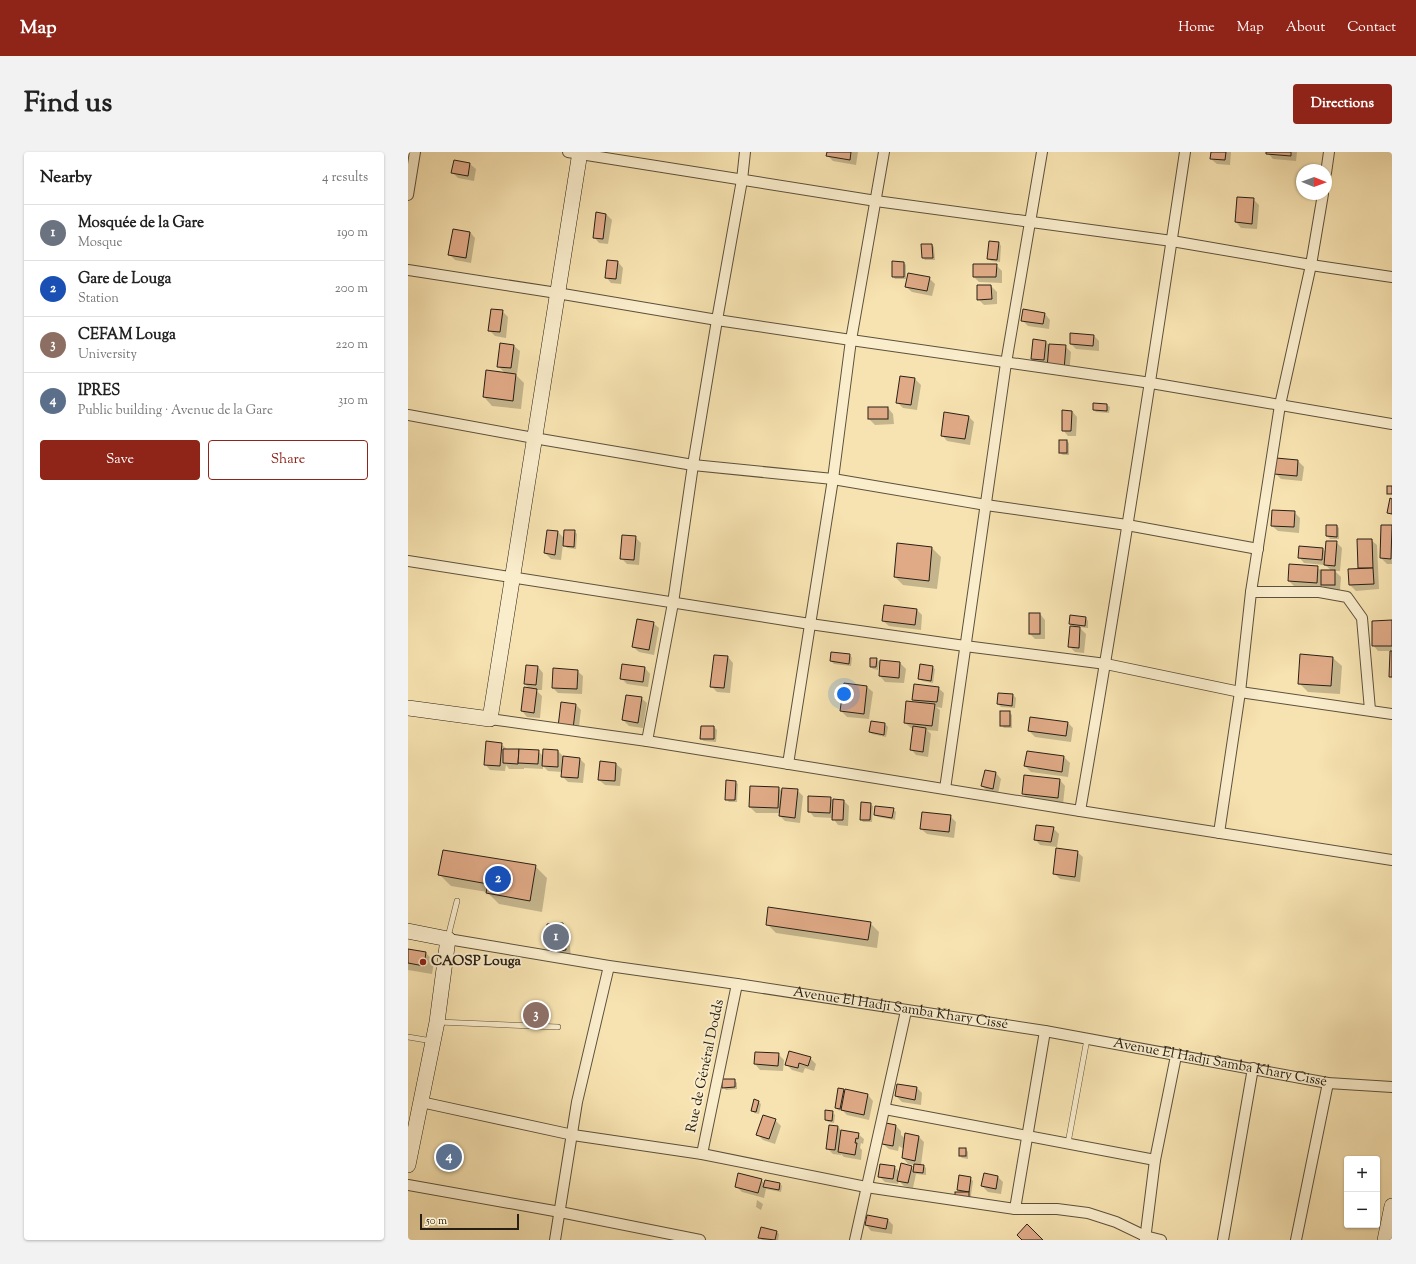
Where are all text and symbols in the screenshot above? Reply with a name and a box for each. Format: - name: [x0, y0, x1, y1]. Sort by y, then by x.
- text: Map: [20, 15, 57, 42]
- text: Home: [1178, 18, 1215, 38]
- text: Map: [1237, 18, 1264, 38]
- text: About: [1286, 18, 1325, 38]
- text: Contact: [1347, 18, 1396, 38]
- text: Find us: [24, 84, 112, 124]
- button: Directions: [1293, 84, 1392, 124]
- north arrow: [1296, 164, 1332, 200]
- text: Nearby: [40, 166, 92, 190]
- text: 4 results: [322, 169, 368, 187]
- text: Mosquée de la Gare: [78, 213, 204, 234]
- text: 1: [51, 224, 55, 242]
- text: 190 m: [337, 224, 368, 242]
- text: Mosque: [78, 234, 123, 252]
- text: Gare de Louga: [78, 269, 171, 290]
- text: 2: [50, 280, 56, 298]
- text: 200 m: [335, 280, 368, 298]
- text: Station: [78, 290, 119, 308]
- text: CEFAM Louga: [78, 325, 176, 346]
- text: 3: [50, 336, 56, 354]
- text: 220 m: [335, 336, 368, 354]
- text: University: [78, 346, 137, 364]
- text: IPRES: [78, 381, 120, 402]
- text: 4: [50, 392, 56, 410]
- text: 310 m: [338, 392, 368, 410]
- text: Public building · Avenue de la Gare: [78, 402, 273, 420]
- button: Save: [40, 440, 200, 480]
- button: Share: [208, 440, 368, 480]
- your location: [834, 684, 854, 704]
- pin: 2: [485, 864, 511, 894]
- pin: 1: [543, 922, 569, 952]
- place label: CAOSP Louga: [431, 952, 522, 972]
- marker: CAOSP Louga: [418, 957, 428, 967]
- street label: Avenue El Hadji Samba Khary Cissé: [792, 983, 1009, 1035]
- street label: Rue de Général Dodds: [682, 998, 730, 1134]
- pin: 3: [523, 1000, 549, 1030]
- street label: Avenue El Hadji Samba Khary Cissé: [1111, 1034, 1329, 1093]
- pin: 4: [436, 1142, 462, 1172]
- map controls: [1344, 1156, 1380, 1228]
- button: +: [1344, 1156, 1380, 1192]
- button: −: [1344, 1192, 1380, 1228]
- scale bar: [420, 1212, 519, 1231]
- text: 50 m: [426, 1213, 447, 1229]

